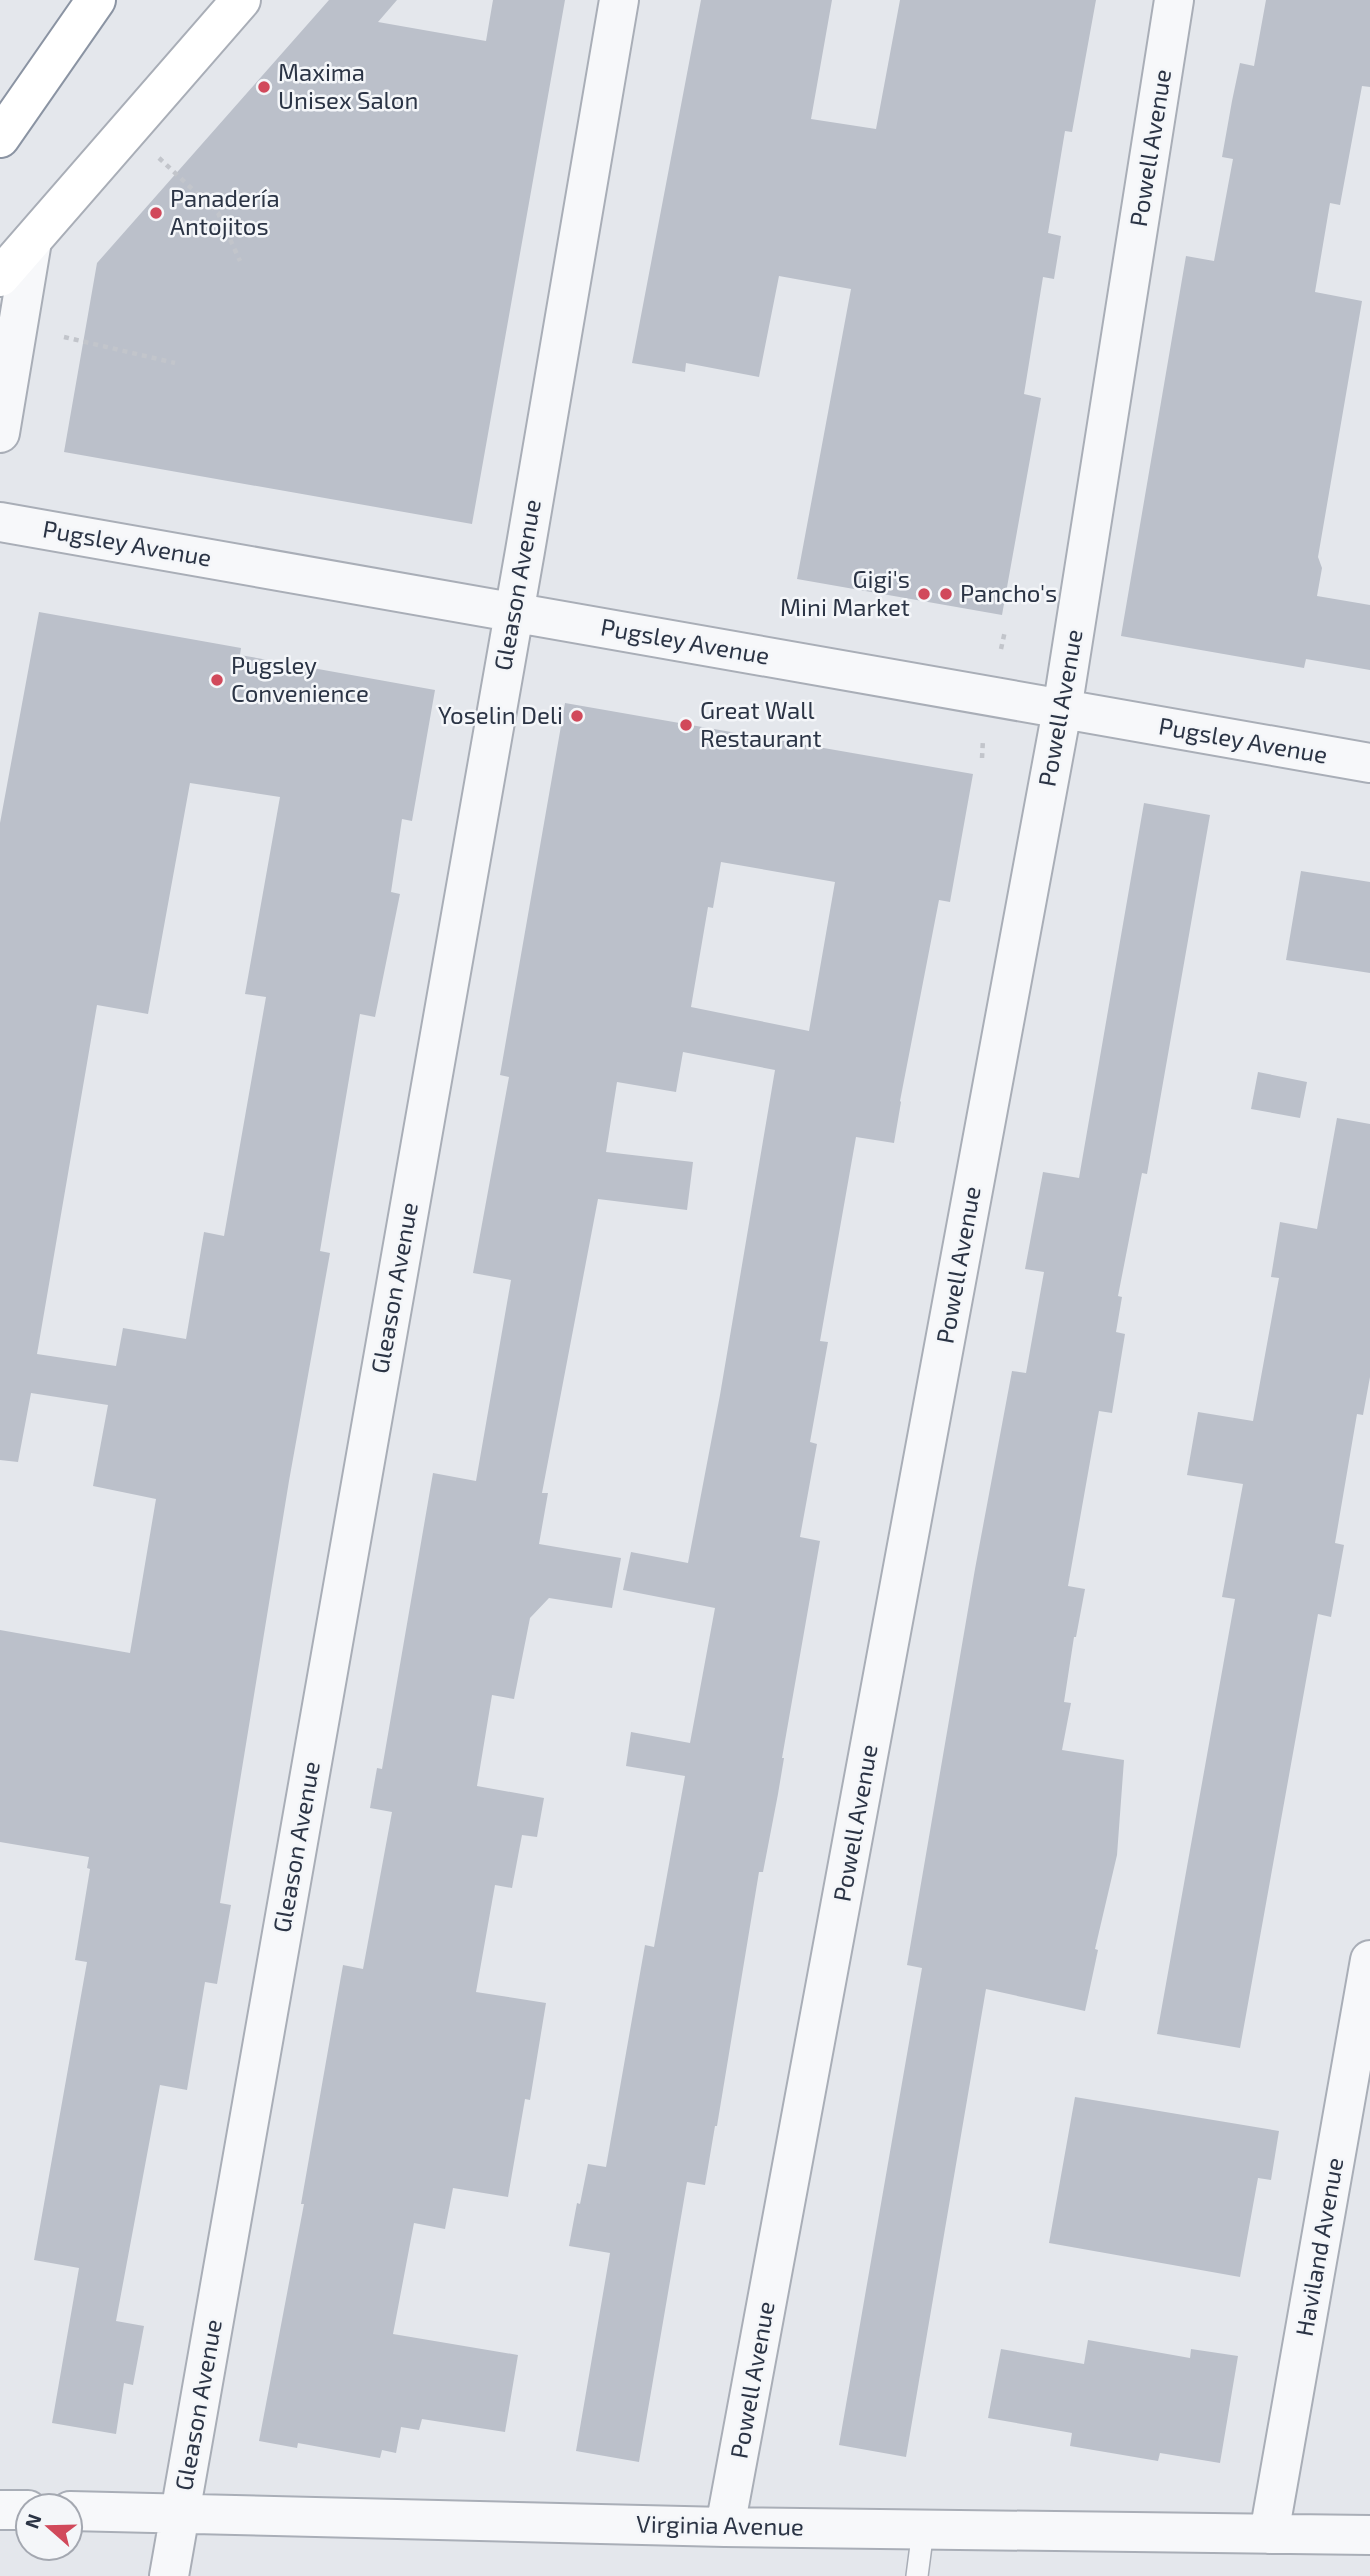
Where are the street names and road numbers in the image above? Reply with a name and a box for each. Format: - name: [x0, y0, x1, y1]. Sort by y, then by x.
- street label: Powell Avenue: [1123, 67, 1176, 229]
- street label: Gleason Avenue: [487, 497, 546, 673]
- street label: Pugsley Avenue: [41, 513, 214, 572]
- street label: Pugsley Avenue: [599, 611, 772, 670]
- street label: Powell Avenue: [1031, 627, 1088, 789]
- street label: Pugsley Avenue: [1157, 710, 1330, 769]
- street label: Powell Avenue: [929, 1184, 986, 1346]
- street label: Gleason Avenue: [364, 1200, 423, 1376]
- street label: Powell Avenue: [826, 1742, 883, 1904]
- street label: Gleason Avenue: [266, 1759, 325, 1935]
- street label: Haviland Avenue: [1289, 2155, 1349, 2338]
- street label: Powell Avenue: [723, 2299, 780, 2461]
- street label: Gleason Avenue: [168, 2317, 227, 2493]
- street label: Virginia Avenue: [636, 2509, 804, 2540]

